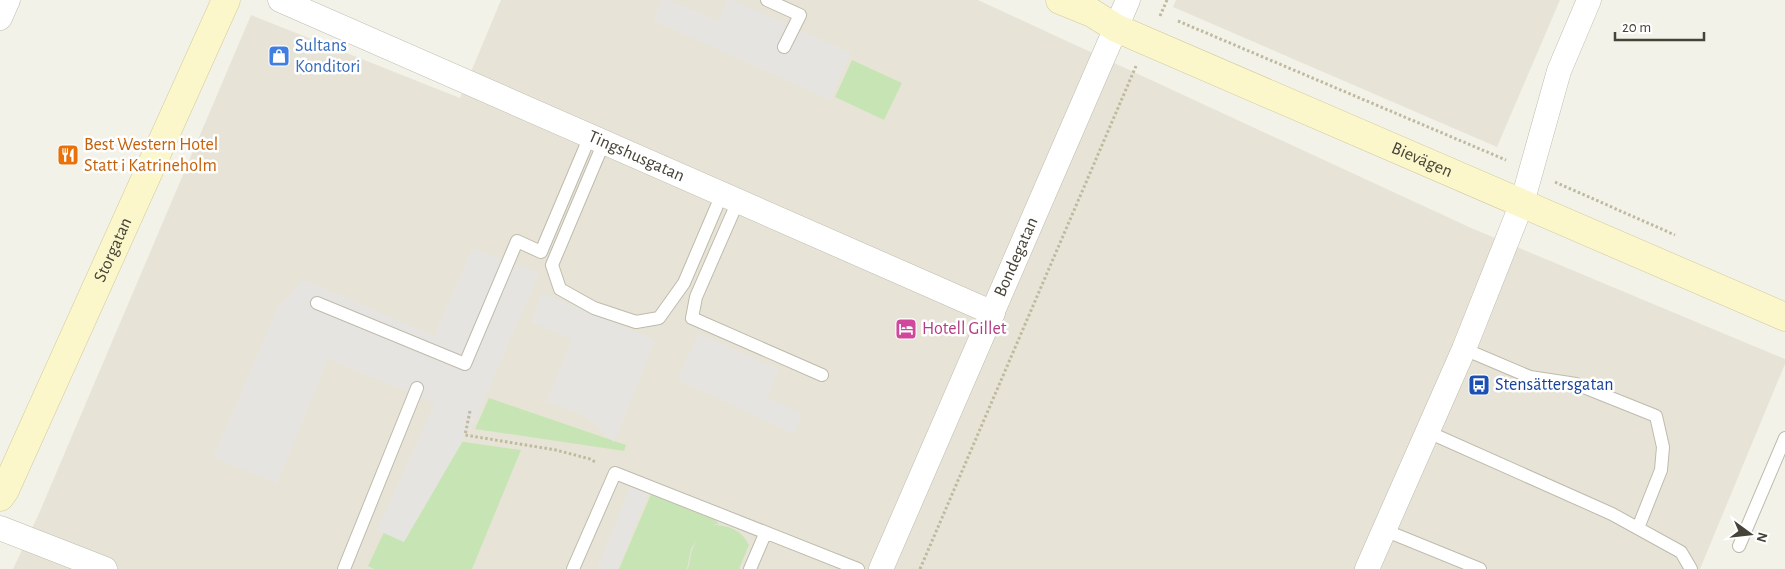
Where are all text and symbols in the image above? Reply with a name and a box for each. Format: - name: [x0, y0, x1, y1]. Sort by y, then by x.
- scale bar: [1615, 10, 1704, 42]
- text: 20 m: [1622, 20, 1651, 35]
- place label: Sultans Konditori: [295, 37, 360, 76]
- shop icon: Sultans Konditori: [267, 44, 291, 68]
- street label: Tingshusgatan: [585, 127, 687, 185]
- place label: Best Western Hotel Statt i Katrineholm: [84, 136, 218, 175]
- street label: Bievägen: [1389, 139, 1455, 181]
- restaurant icon: Best Western Hotel Statt i Katrineholm: [56, 143, 80, 167]
- street label: Storgatan: [91, 215, 136, 285]
- street label: Bondegatan: [991, 215, 1042, 300]
- hotel icon: Hotell Gillet: [894, 317, 918, 341]
- place label: Hotell Gillet: [922, 320, 1007, 338]
- bus stop icon: Stensättersgatan: [1467, 373, 1491, 397]
- place label: Stensättersgatan: [1495, 376, 1614, 394]
- north arrow: [1725, 509, 1775, 559]
- text: N: [1754, 531, 1770, 544]

